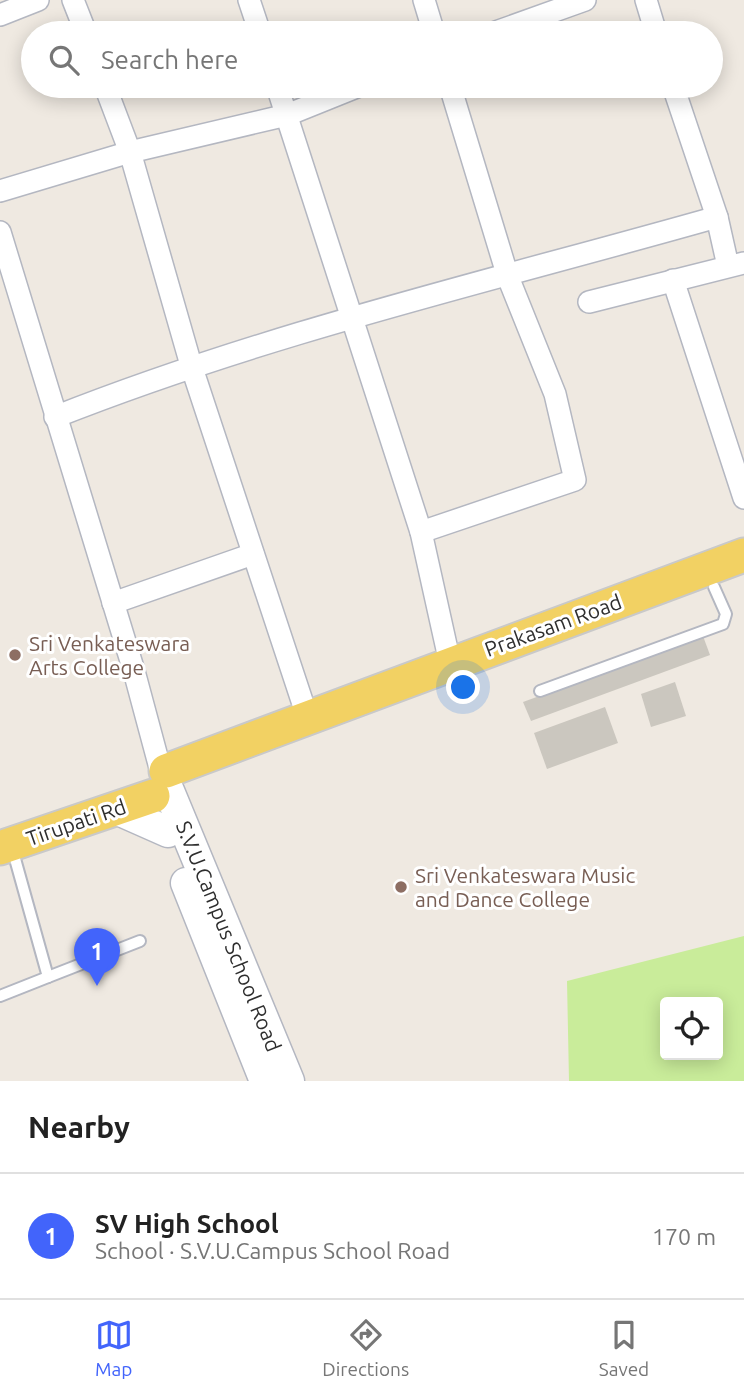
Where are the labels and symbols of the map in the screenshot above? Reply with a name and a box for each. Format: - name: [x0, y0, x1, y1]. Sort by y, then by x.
- street label: Prakasam Road: [481, 589, 625, 661]
- place label: Sri Venkateswara Arts College: [29, 631, 190, 679]
- marker: Sri Venkateswara Arts College: [7, 647, 23, 663]
- your location: [446, 670, 480, 704]
- street label: Tirupati Rd: [23, 794, 129, 850]
- street label: S.V.U.Campus School Road: [172, 817, 286, 1055]
- place label: Sri Venkateswara Music and Dance College: [415, 863, 635, 911]
- marker: Sri Venkateswara Music and Dance College: [393, 879, 409, 895]
- pin: 1: [74, 928, 120, 986]

